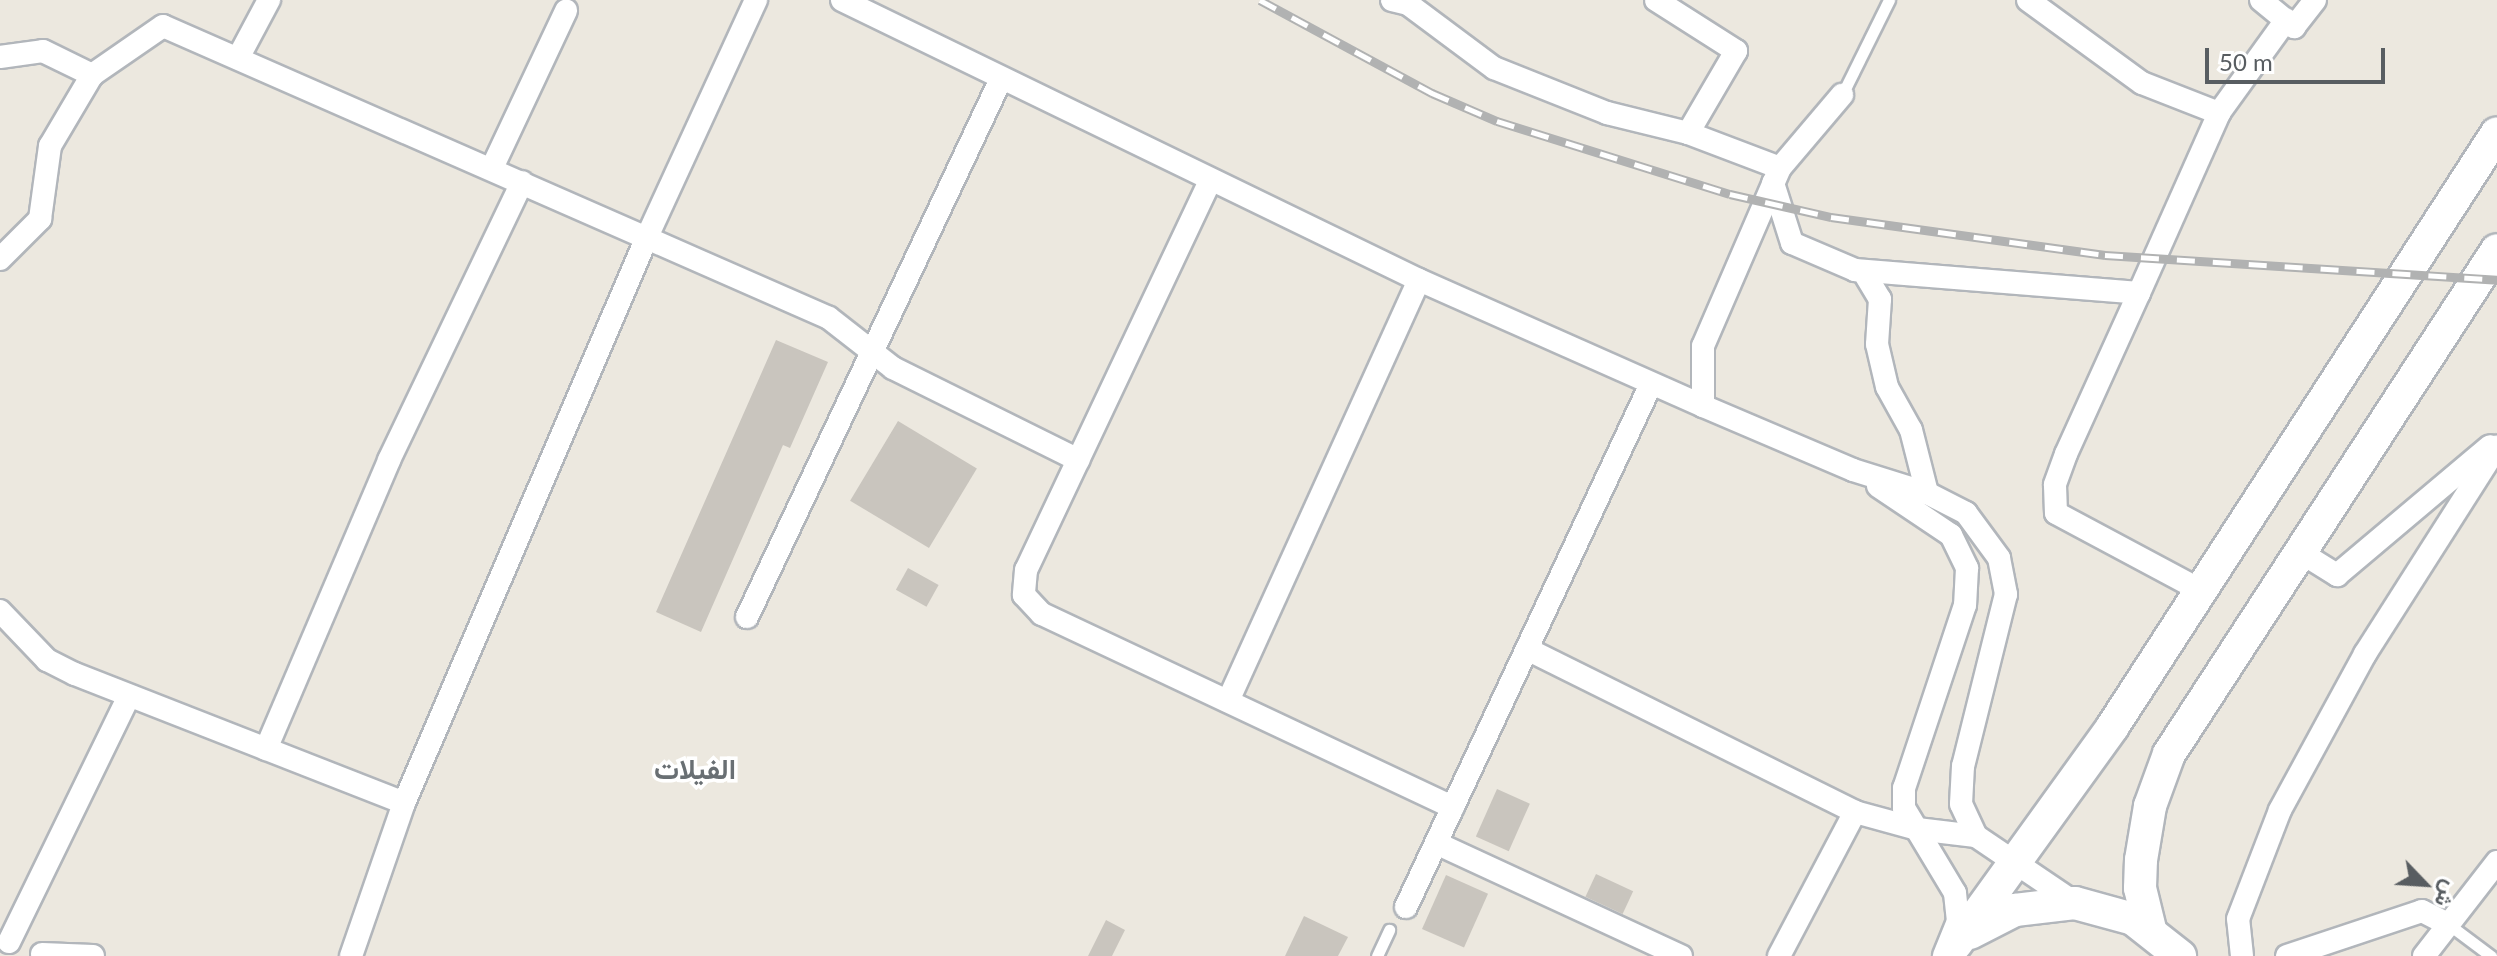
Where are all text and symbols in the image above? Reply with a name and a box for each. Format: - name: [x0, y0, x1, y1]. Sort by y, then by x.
- scale bar: [2209, 32, 2389, 82]
- text: 50 m: [2219, 47, 2273, 76]
- district label: الفيلات: [654, 751, 736, 785]
- north arrow: [2385, 844, 2465, 924]
- text: ش: [2429, 877, 2465, 912]

